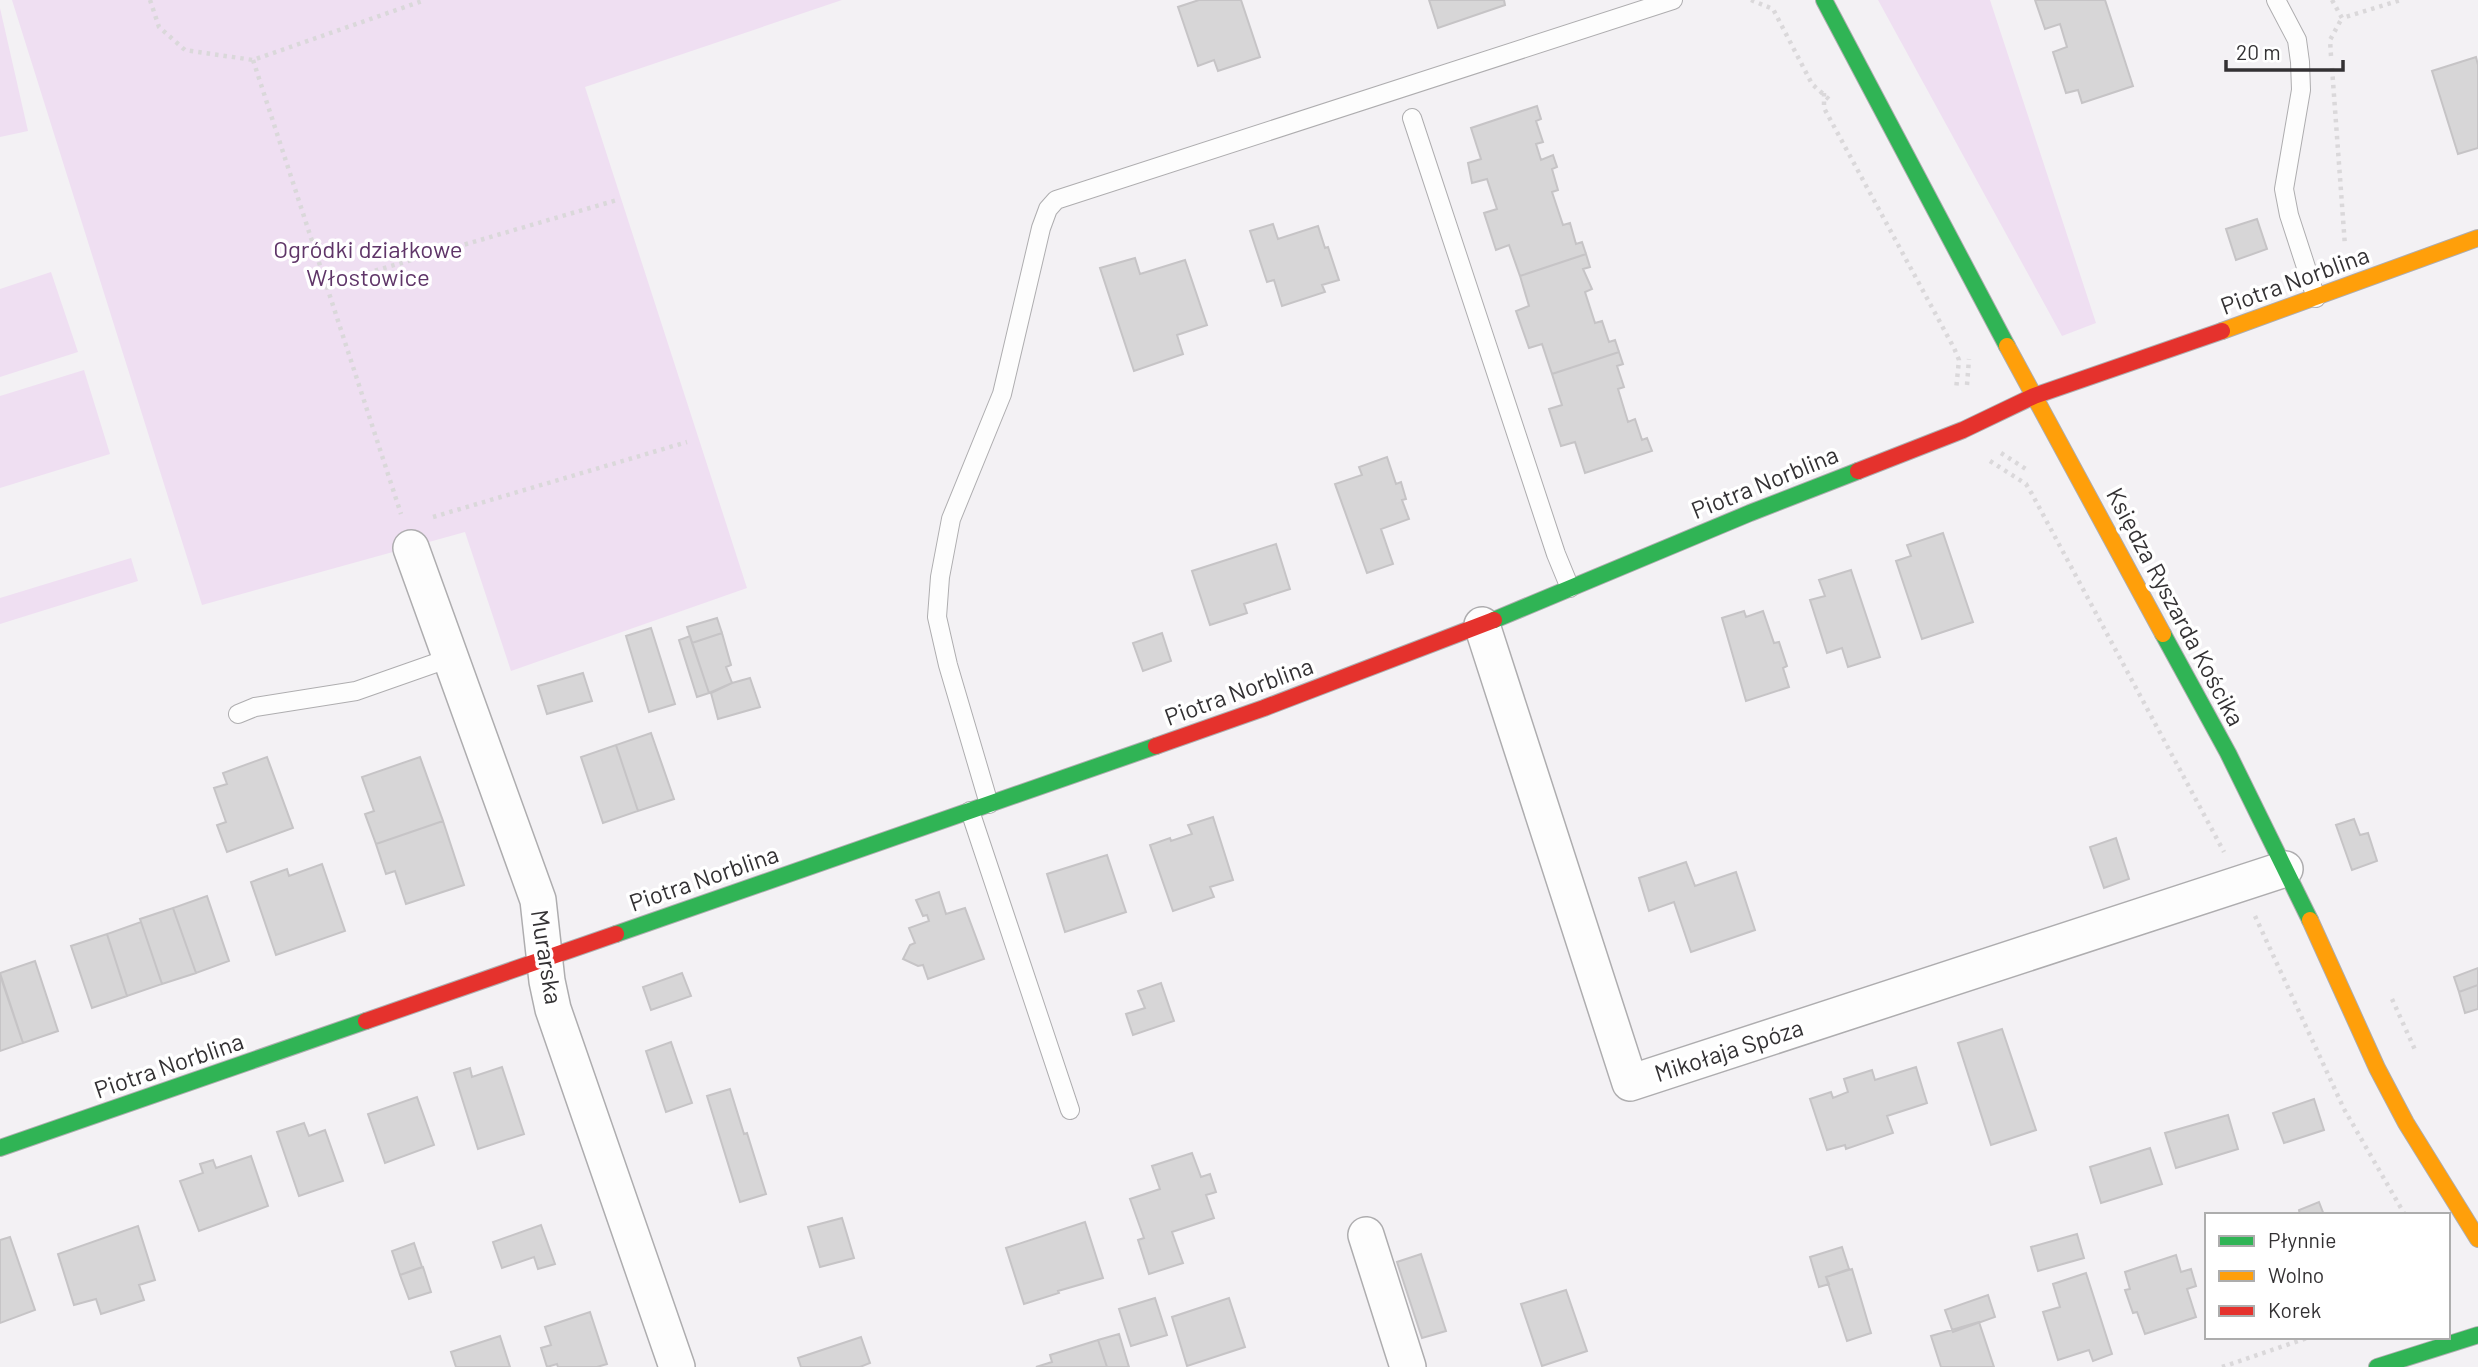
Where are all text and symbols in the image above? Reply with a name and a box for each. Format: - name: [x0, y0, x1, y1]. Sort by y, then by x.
- scale bar: [2226, 28, 2343, 72]
- text: 20 m: [2236, 39, 2281, 64]
- park label: Ogródki działkowe Włostowice: [273, 234, 463, 291]
- street label: Piotra Norblina: [2216, 239, 2373, 320]
- street label: Piotra Norblina: [1687, 439, 1842, 524]
- street label: Księdza Ryszarda Kościka: [2101, 482, 2252, 730]
- street label: Piotra Norblina: [1160, 650, 1317, 731]
- street label: Piotra Norblina: [625, 839, 782, 917]
- street label: Murarska: [526, 907, 569, 1006]
- street label: Mikołaja Spóza: [1651, 1012, 1806, 1087]
- street label: Piotra Norblina: [90, 1026, 247, 1104]
- legend: [2205, 1213, 2450, 1339]
- text: Płynnie: [2268, 1227, 2336, 1252]
- text: Wolno: [2268, 1262, 2324, 1287]
- text: Korek: [2268, 1297, 2321, 1322]

